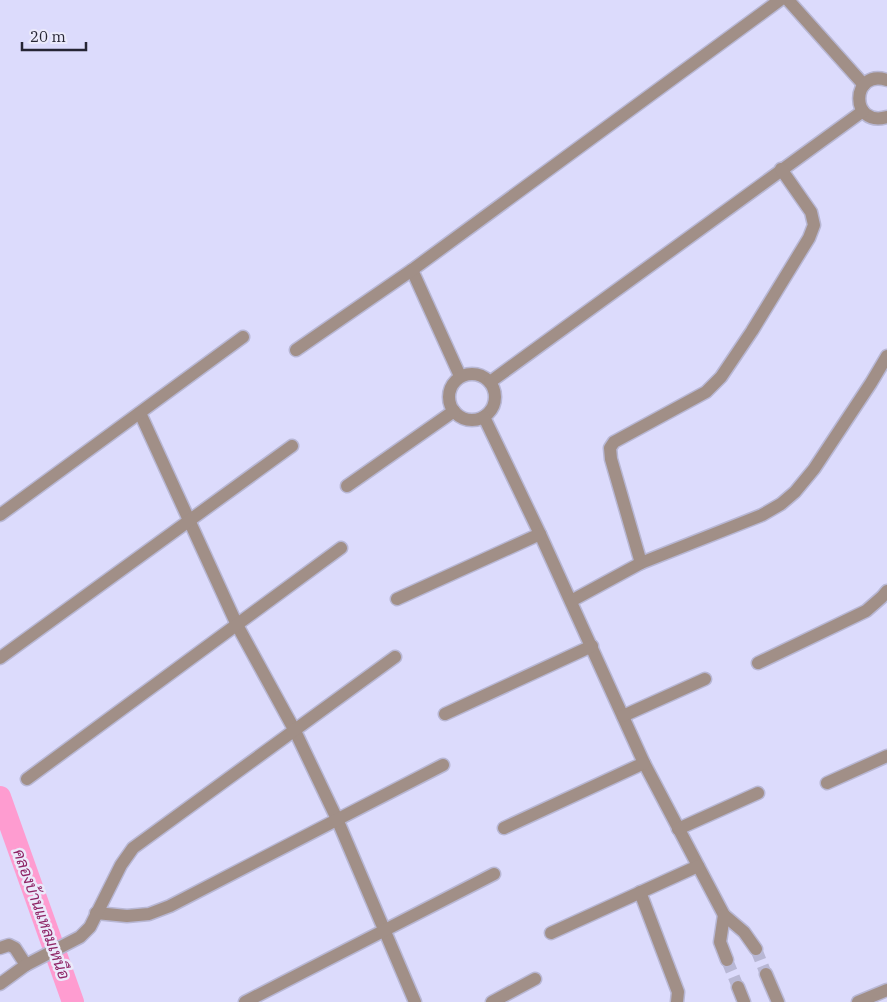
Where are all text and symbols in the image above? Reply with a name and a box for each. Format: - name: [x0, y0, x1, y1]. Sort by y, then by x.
- scale bar: [22, 20, 86, 52]
- text: 20 m: [30, 27, 66, 46]
- water label: คลองบ้านแหลมเหนือ: [9, 846, 76, 982]

